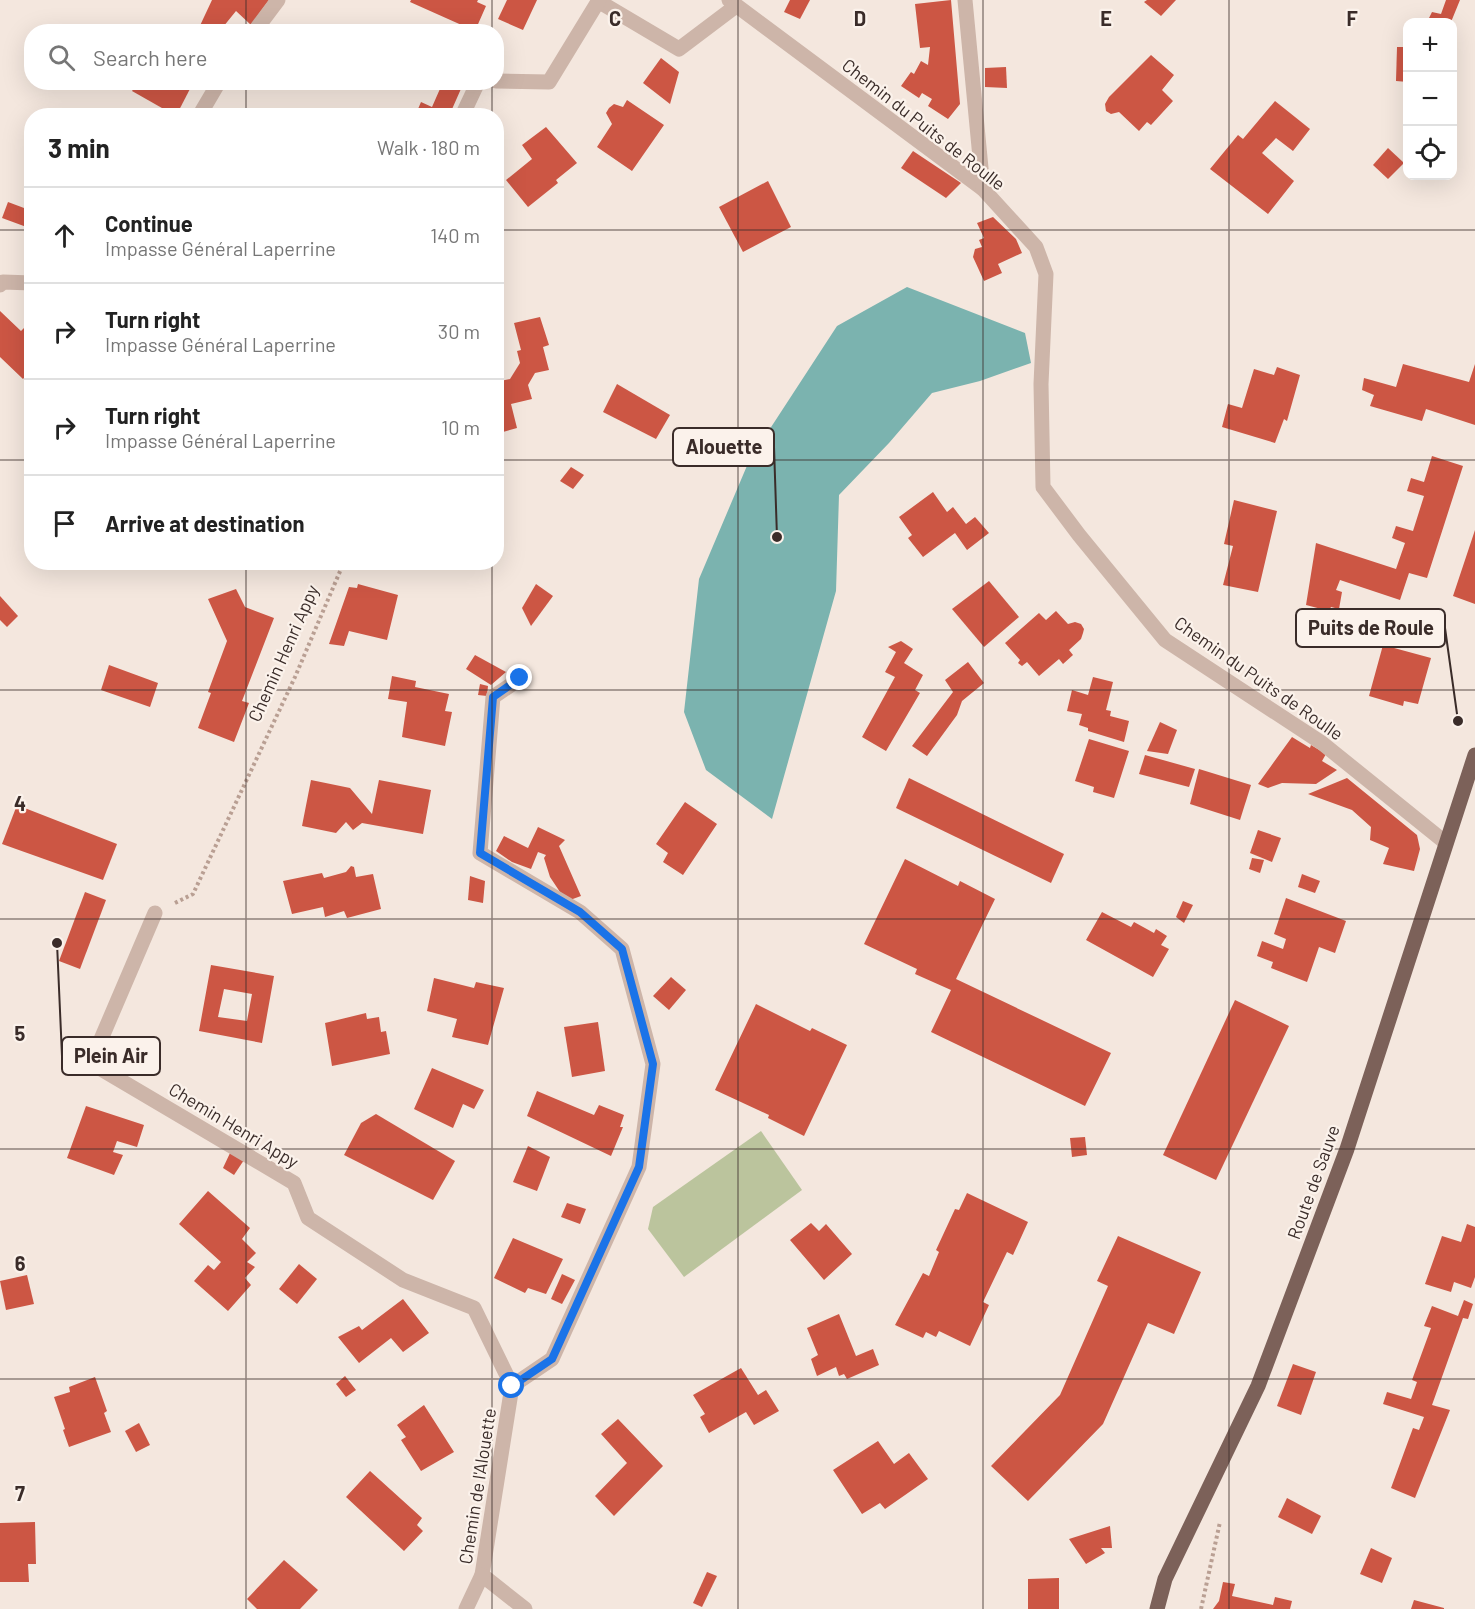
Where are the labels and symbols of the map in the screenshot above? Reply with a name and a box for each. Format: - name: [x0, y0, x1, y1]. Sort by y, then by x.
- text: C: [609, 6, 621, 30]
- text: D: [854, 6, 866, 30]
- text: E: [1100, 6, 1112, 30]
- text: F: [1346, 6, 1358, 30]
- street label: Chemin du Puits de Roulle: [838, 53, 1010, 195]
- callout: Alouette: [673, 428, 774, 466]
- text: Alouette: [686, 434, 763, 458]
- street label: Chemin Henri Appy: [243, 581, 323, 725]
- callout: Puits de Roule: [1296, 609, 1445, 647]
- street label: Chemin du Puits de Roulle: [1170, 611, 1348, 745]
- text: Puits de Roule: [1308, 615, 1434, 639]
- route end: [506, 664, 532, 690]
- text: 4: [14, 791, 26, 815]
- text: 5: [15, 1021, 26, 1045]
- callout: Plein Air: [62, 1037, 160, 1075]
- text: Plein Air: [74, 1043, 148, 1067]
- street label: Chemin Henri Appy: [165, 1078, 303, 1172]
- street label: Route de Sauve: [1282, 1122, 1344, 1242]
- text: 6: [15, 1251, 26, 1275]
- route start: [498, 1372, 524, 1398]
- street label: Chemin de l'Alouette: [454, 1406, 500, 1566]
- text: 7: [15, 1481, 25, 1505]

